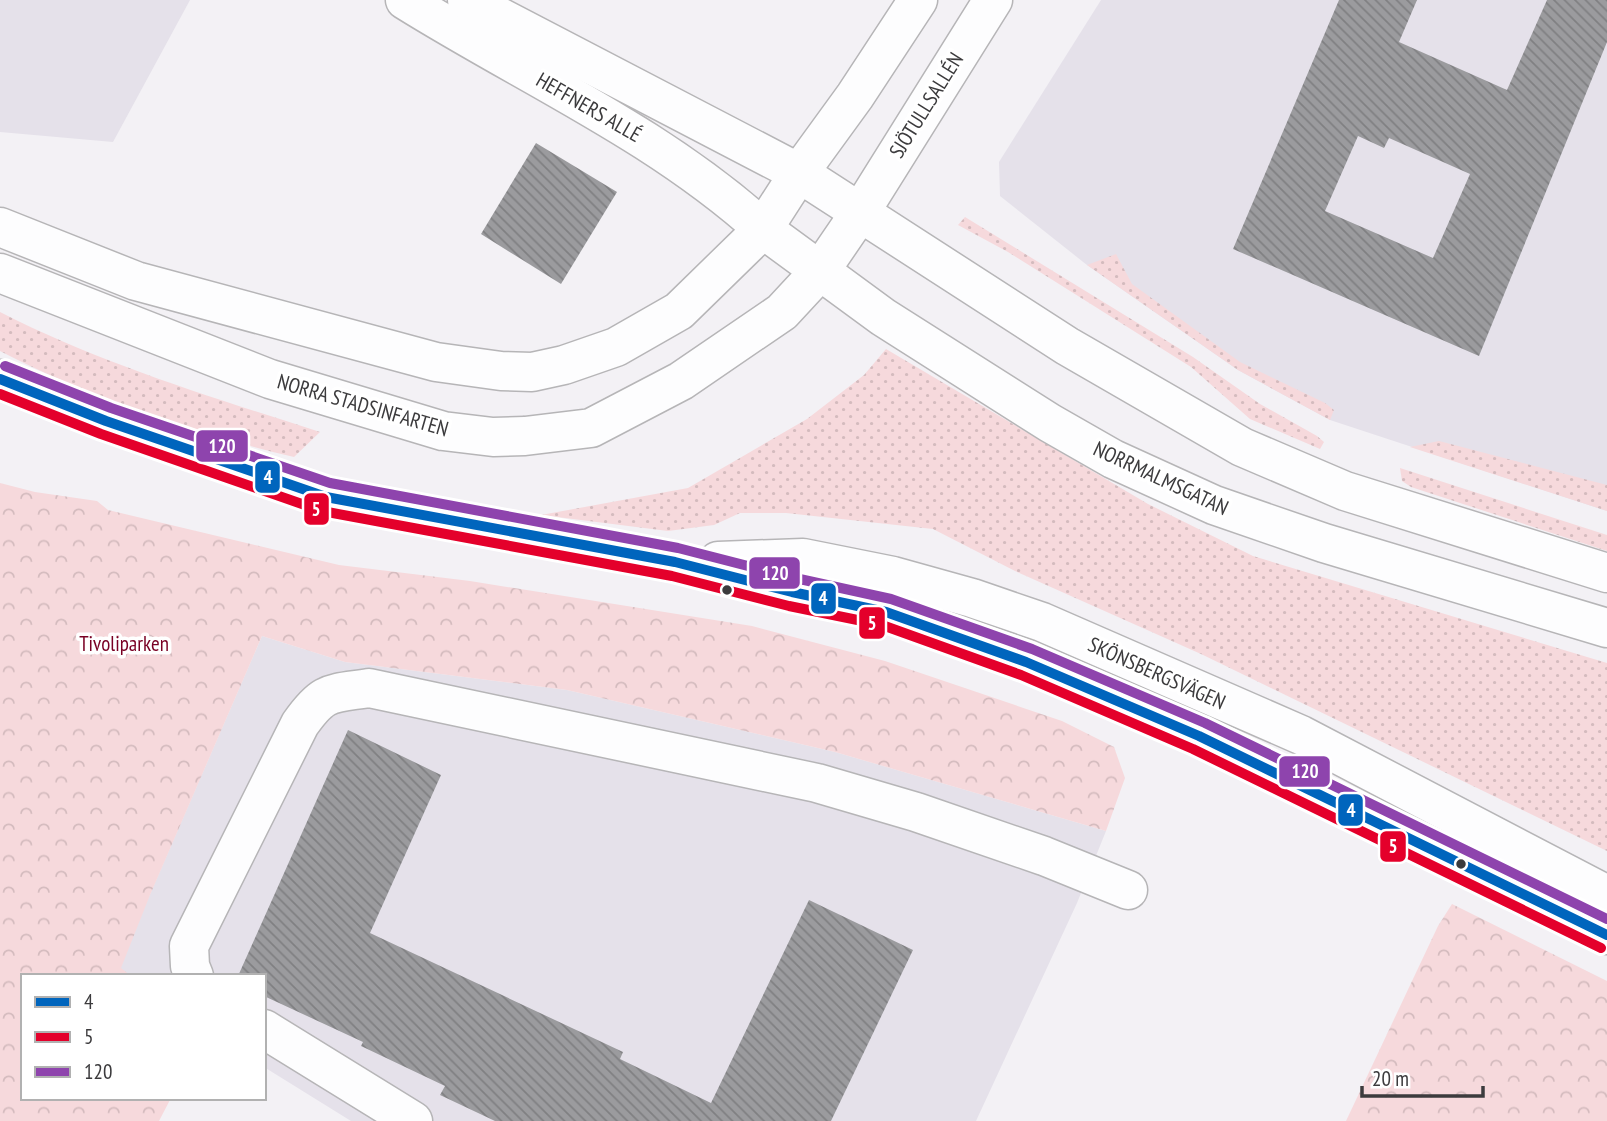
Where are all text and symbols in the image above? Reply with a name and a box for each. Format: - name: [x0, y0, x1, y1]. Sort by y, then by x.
- street label: SJÖTULLSALLÉN: [883, 47, 969, 163]
- street label: HEFFNERS ALLÉ: [531, 66, 647, 148]
- street label: NORRA STADSINFARTEN: [274, 368, 452, 442]
- line badge: 120: [195, 429, 249, 463]
- text: 120: [208, 434, 236, 458]
- street label: NORRMALMSGATAN: [1089, 435, 1233, 521]
- line badge: 4: [254, 460, 281, 494]
- text: 4: [263, 465, 273, 489]
- line badge: 5: [303, 492, 330, 526]
- text: 5: [311, 497, 321, 521]
- line badge: 120: [748, 556, 801, 590]
- text: 120: [761, 561, 789, 585]
- line badge: 4: [810, 582, 837, 615]
- unlabelled marker: [720, 583, 734, 597]
- text: 4: [818, 586, 828, 610]
- line badge: 5: [858, 606, 886, 640]
- text: 5: [867, 611, 877, 635]
- park label: Tivoliparken: [79, 630, 169, 657]
- street label: SKÖNSBERGSVÄGEN: [1084, 631, 1230, 715]
- line badge: 120: [1278, 755, 1331, 788]
- text: 120: [1291, 759, 1319, 783]
- line badge: 4: [1337, 793, 1364, 827]
- text: 4: [1346, 798, 1356, 822]
- line badge: 5: [1379, 830, 1407, 863]
- text: 5: [1388, 834, 1398, 858]
- unlabelled marker: [1454, 857, 1468, 871]
- legend: [21, 974, 266, 1100]
- text: 4: [84, 988, 94, 1015]
- text: 5: [84, 1023, 93, 1050]
- scale bar: [1362, 1054, 1483, 1098]
- text: 120: [84, 1058, 112, 1085]
- text: 20 m: [1372, 1065, 1409, 1092]

